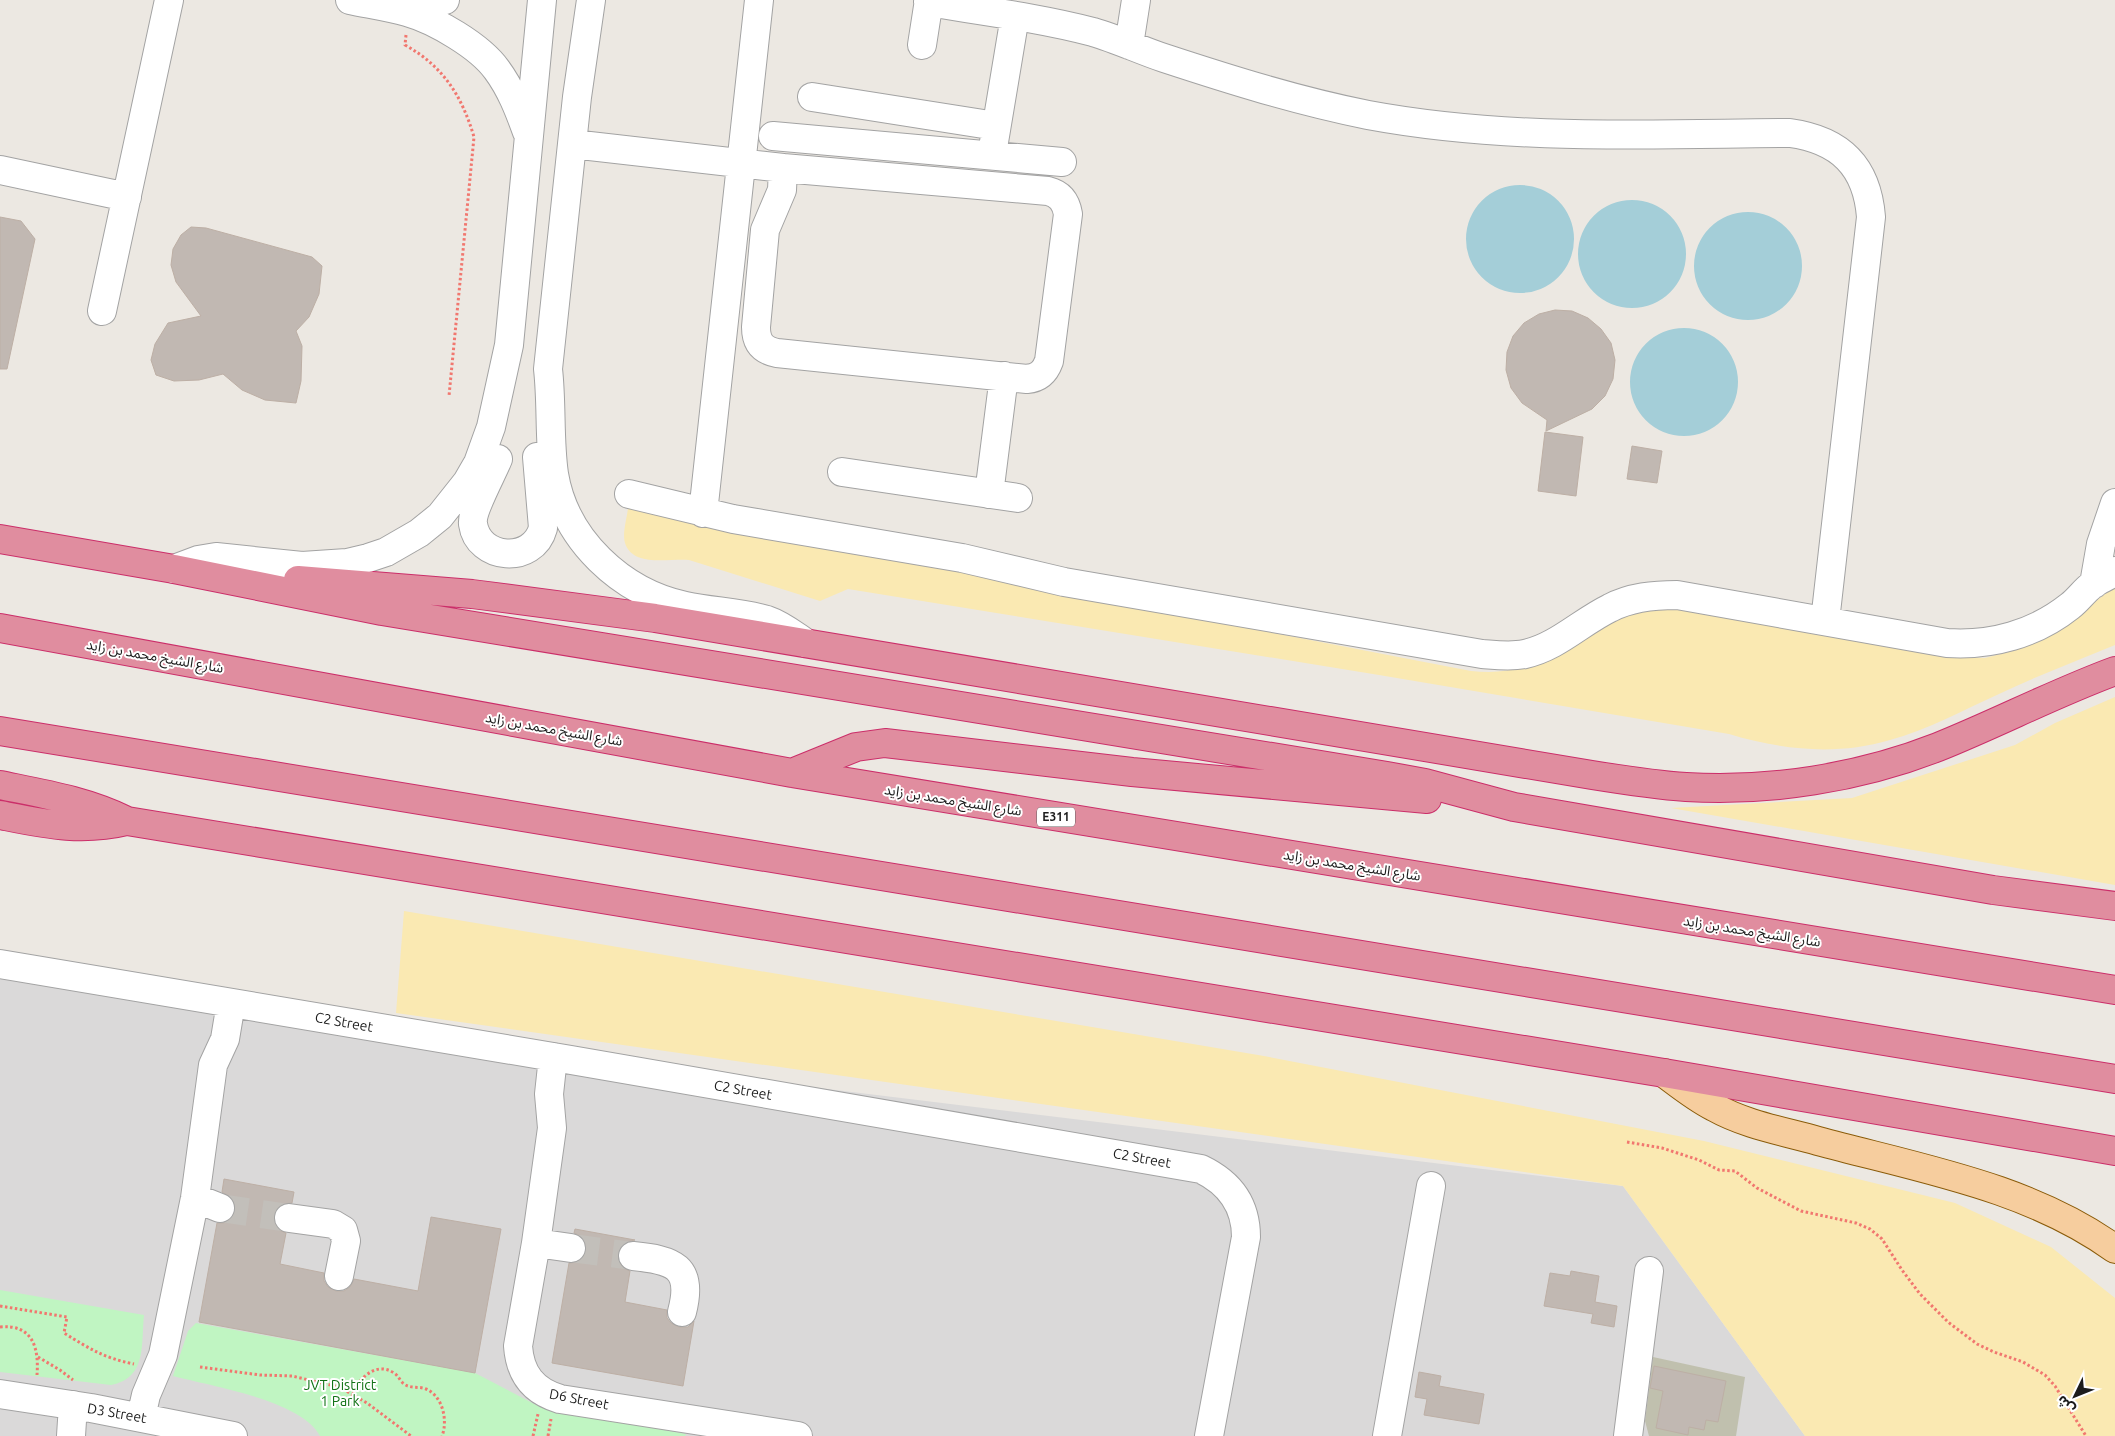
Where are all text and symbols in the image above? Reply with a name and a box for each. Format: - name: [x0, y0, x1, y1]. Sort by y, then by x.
- street label: شارع الشيخ محمد بن زايد: [85, 636, 225, 679]
- street label: شارع الشيخ محمد بن زايد: [484, 709, 624, 752]
- street label: شارع الشيخ محمد بن زايد: [883, 781, 1023, 822]
- road number: E311: [1037, 808, 1075, 826]
- street label: شارع الشيخ محمد بن زايد: [1282, 846, 1422, 887]
- street label: شارع الشيخ محمد بن زايد: [1682, 912, 1822, 953]
- street label: C2 Street: [314, 1009, 375, 1035]
- street label: C2 Street: [713, 1077, 774, 1103]
- street label: C2 Street: [1112, 1145, 1173, 1171]
- north arrow: [2050, 1371, 2100, 1421]
- park label: JVT District 1 Park: [304, 1377, 377, 1409]
- street label: D6 Street: [548, 1385, 610, 1413]
- text: ش: [2053, 1392, 2078, 1417]
- street label: D3 Street: [86, 1400, 148, 1426]

